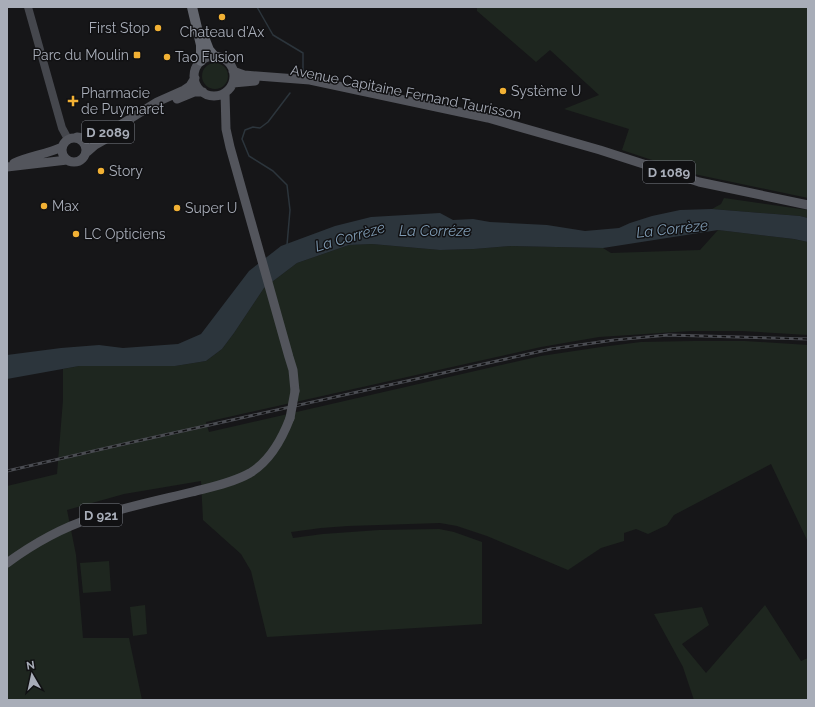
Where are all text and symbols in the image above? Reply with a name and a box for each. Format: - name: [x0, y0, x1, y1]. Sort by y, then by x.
- marker: Chateau d'Ax: [217, 12, 227, 22]
- place label: First Stop: [89, 20, 150, 36]
- marker: First Stop: [153, 23, 163, 33]
- place label: Chateau d'Ax: [180, 24, 264, 40]
- place label: Parc du Moulin: [32, 47, 129, 63]
- place label: Tao Fusion: [175, 49, 244, 65]
- marker: Parc du Moulin: [132, 50, 142, 60]
- marker: Tao Fusion: [162, 52, 172, 62]
- street label: Avenue Capitaine Fernand Taurisson: [289, 62, 523, 122]
- place label: Système U: [511, 83, 581, 99]
- place label: Pharmacie de Puymaret: [81, 85, 164, 117]
- marker: Système U: [498, 86, 508, 96]
- marker: Pharmacie de Puymaret: [68, 96, 78, 106]
- road number: D 2089: [82, 121, 134, 143]
- road number: D 1089: [643, 161, 695, 183]
- place label: Story: [109, 163, 143, 179]
- marker: Story: [96, 166, 106, 176]
- place label: Max: [52, 198, 79, 214]
- place label: Super U: [185, 200, 237, 216]
- marker: Max: [39, 201, 49, 211]
- marker: Super U: [172, 203, 182, 213]
- water label: La Corrèze: [635, 216, 709, 242]
- water label: La Corrèze: [313, 218, 387, 256]
- water label: La Corréze: [399, 222, 471, 240]
- place label: LC Opticiens: [84, 226, 166, 242]
- marker: LC Opticiens: [71, 229, 81, 239]
- road number: D 921: [80, 504, 122, 526]
- north arrow: [12, 655, 52, 695]
- text: N: [25, 659, 36, 673]

